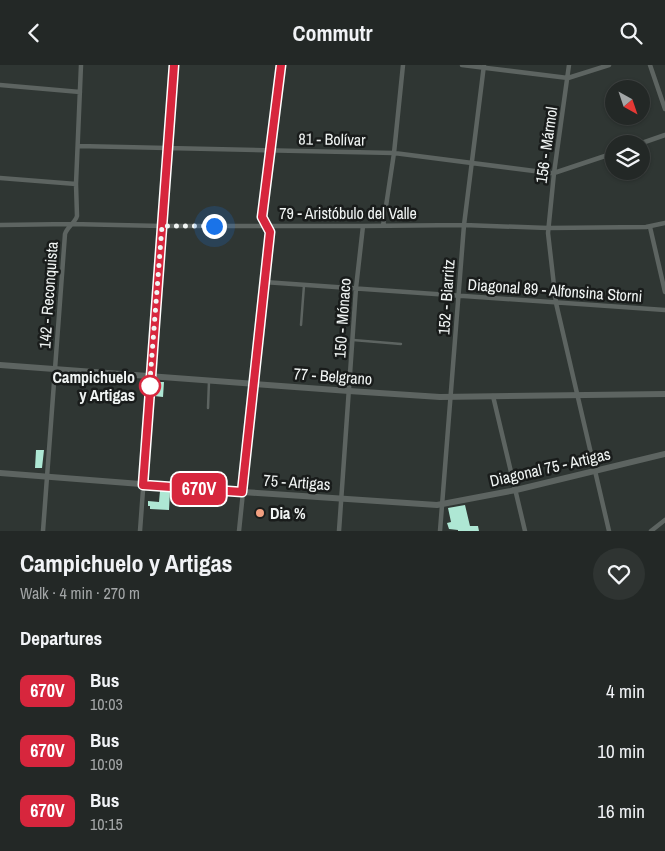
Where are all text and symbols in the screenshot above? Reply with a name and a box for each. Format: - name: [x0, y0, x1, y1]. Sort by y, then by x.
- text: Commutr: [292, 18, 373, 48]
- icon: back: [20, 19, 48, 47]
- icon: search: [617, 19, 645, 47]
- north arrow: [605, 80, 650, 125]
- map controls: [605, 80, 650, 180]
- street label: 156 - Mármol: [530, 105, 562, 185]
- street label: 81 - Bolívar: [298, 127, 366, 151]
- button: layers: [605, 135, 650, 180]
- street label: 79 - Aristóbulo del Valle: [279, 202, 417, 224]
- your location: [202, 214, 227, 239]
- street label: 142 - Reconquista: [33, 240, 63, 349]
- street label: 152 - Biarritz: [432, 258, 460, 336]
- street label: Diagonal 89 - Alfonsina Storni: [467, 273, 643, 307]
- street label: 150 - Mónaco: [328, 277, 356, 359]
- street label: 77 - Belgrano: [293, 362, 373, 390]
- place label: Campichuelo y Artigas: [53, 366, 135, 406]
- marker: Campichuelo y Artigas: [139, 375, 161, 397]
- street label: Diagonal 75 - Artigas: [487, 442, 613, 492]
- street label: 75 - Artigas: [263, 469, 331, 495]
- line badge: 670V: [164, 473, 234, 505]
- text: 670V: [182, 476, 216, 501]
- place label: Dia %: [270, 502, 306, 524]
- marker: Dia %: [254, 507, 266, 519]
- text: Campichuelo y Artigas: [20, 547, 233, 579]
- button: heart: [593, 548, 645, 600]
- text: Walk · 4 min · 270 m: [20, 582, 140, 604]
- text: Departures: [20, 625, 102, 651]
- text: Bus: [90, 667, 119, 693]
- text: 670V: [30, 678, 65, 703]
- text: 4 min: [606, 678, 645, 704]
- text: 10:03: [90, 693, 123, 715]
- text: Bus: [90, 727, 119, 753]
- text: 670V: [30, 738, 65, 763]
- text: 10 min: [597, 738, 645, 764]
- text: 10:09: [90, 753, 123, 775]
- text: Bus: [90, 787, 119, 813]
- text: 670V: [30, 798, 65, 823]
- text: 16 min: [597, 798, 645, 824]
- text: 10:15: [90, 813, 123, 835]

